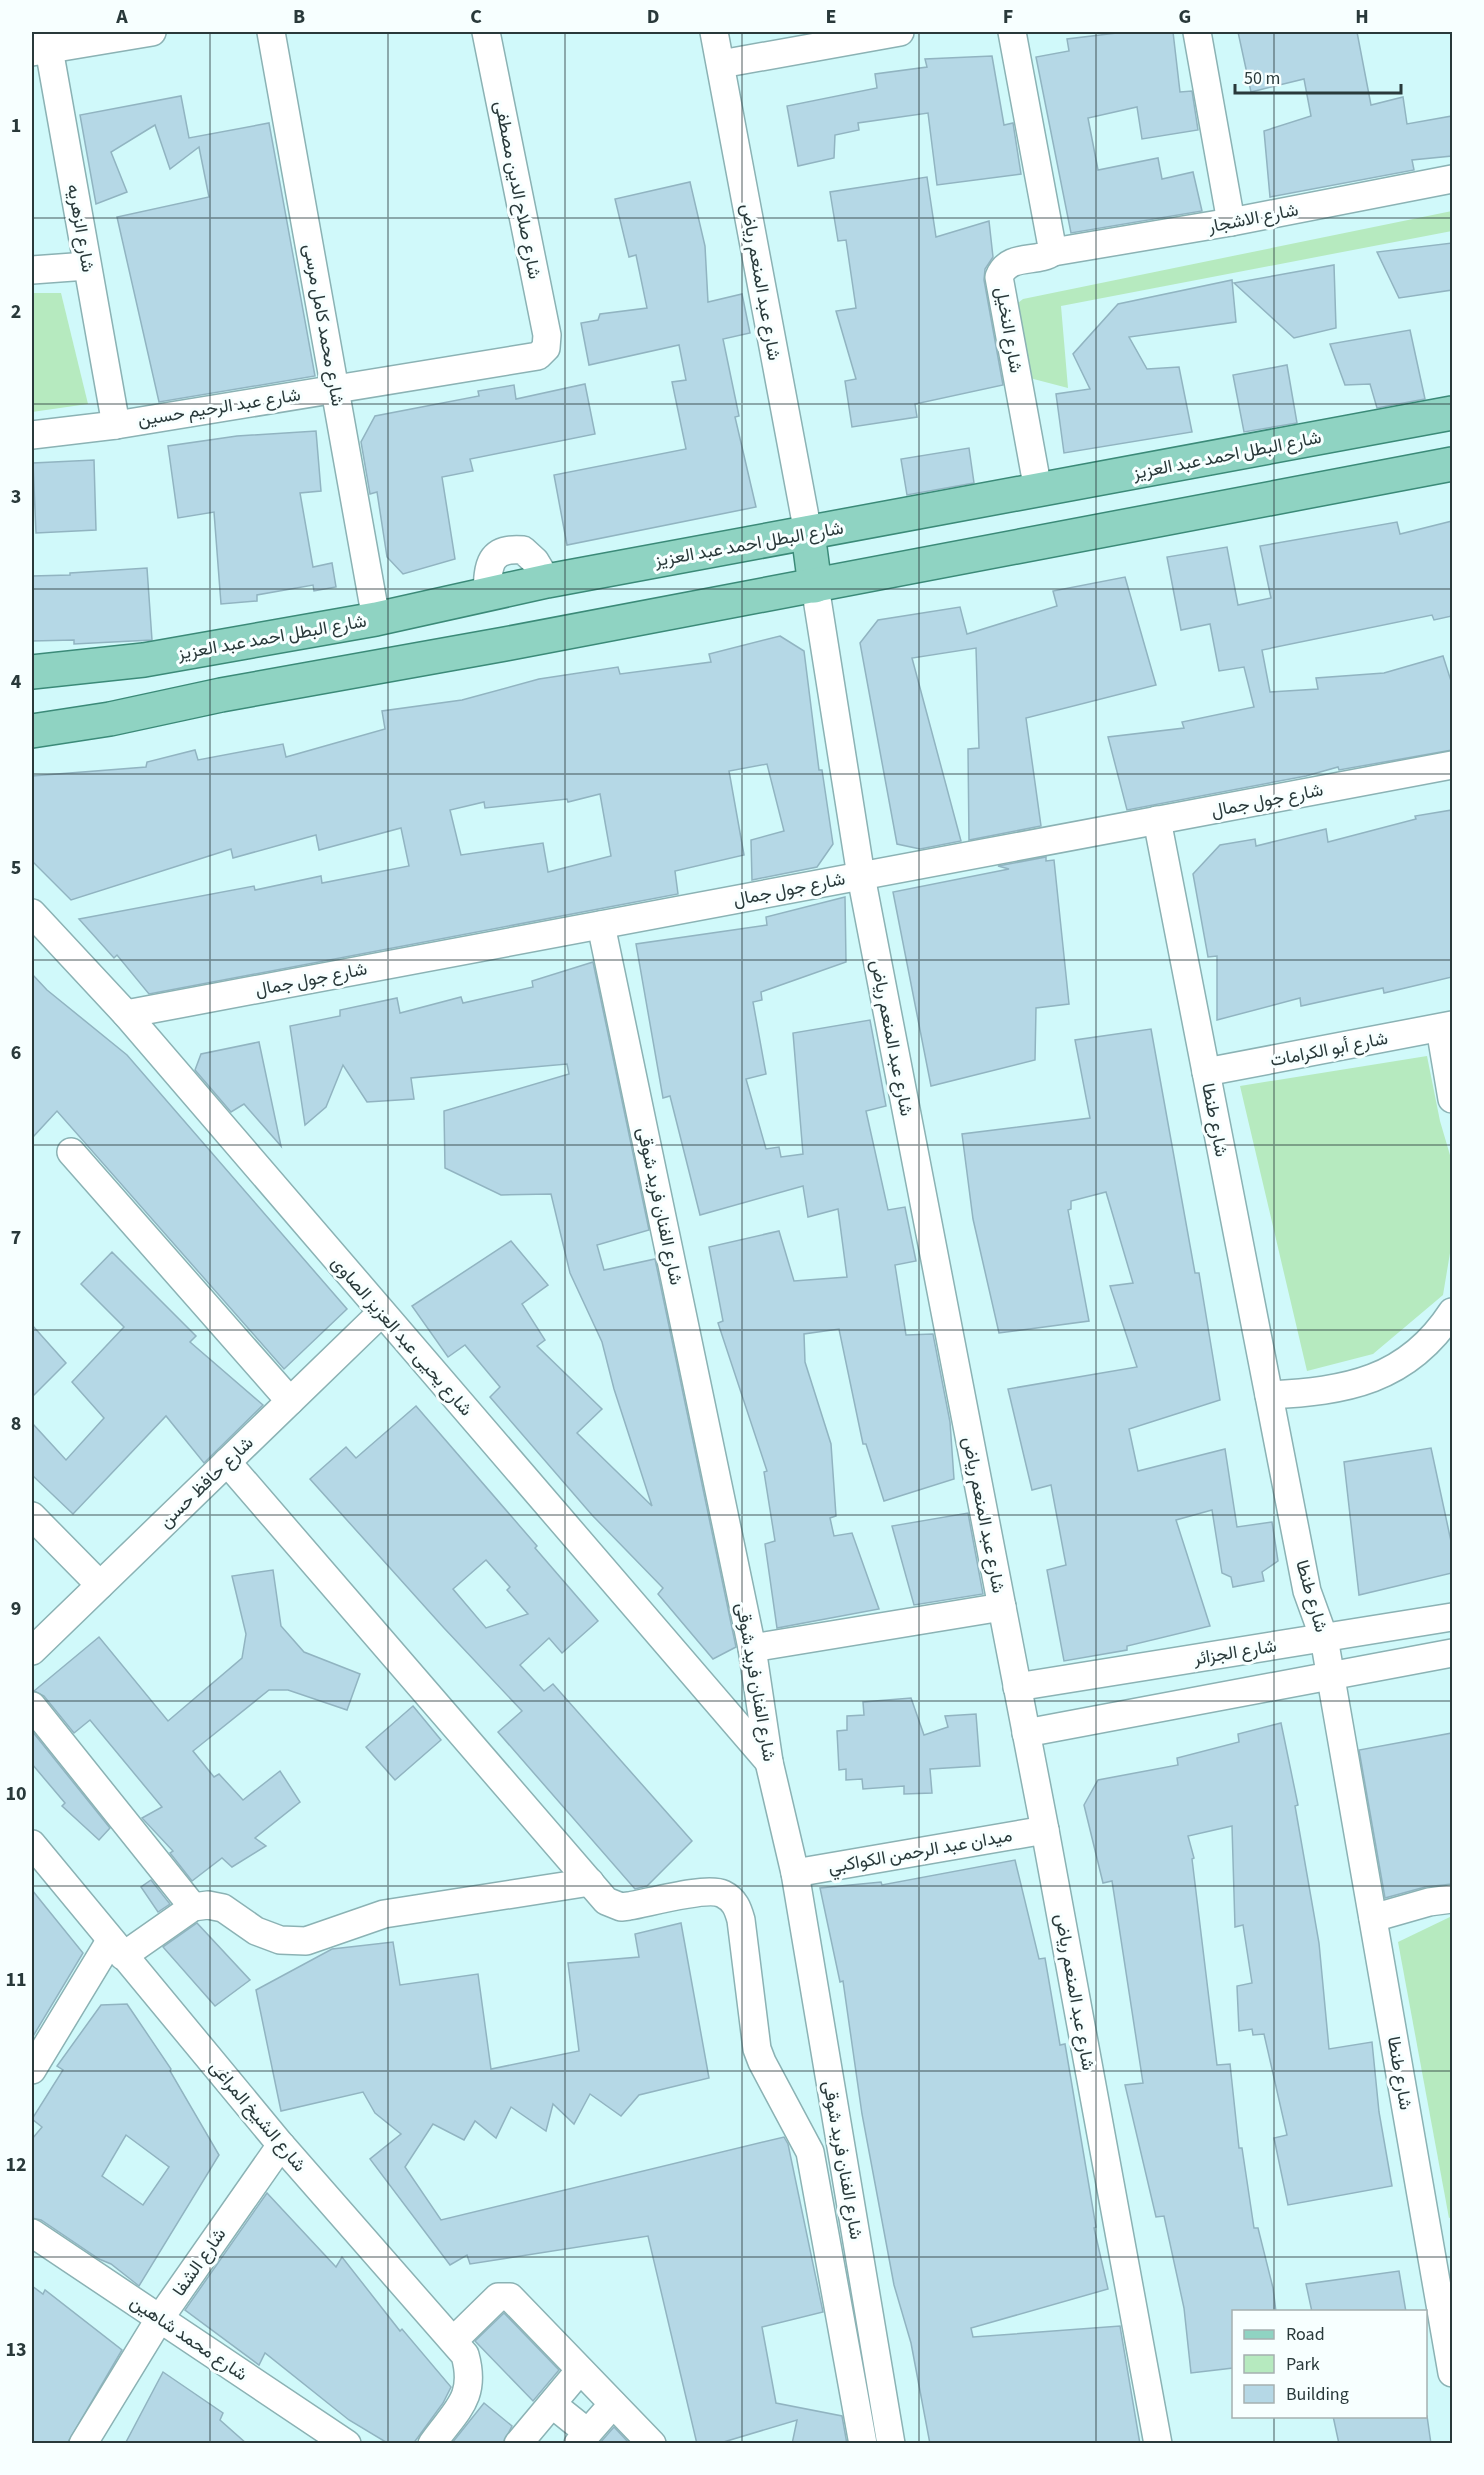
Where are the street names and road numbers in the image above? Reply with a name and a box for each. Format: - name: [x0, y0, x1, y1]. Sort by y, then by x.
- street label: شارع صلاح الدين مصطفى: [488, 99, 547, 281]
- street label: شارع الزهريه: [60, 182, 101, 274]
- street label: شارع الاشجار: [1205, 197, 1300, 240]
- street label: شارع عبد المنعم رياض: [734, 202, 787, 362]
- street label: شارع محمد كامل مرسى: [297, 242, 350, 408]
- street label: شارع النخيل: [989, 285, 1028, 375]
- street label: شارع عبد الرحيم حسين: [136, 382, 302, 433]
- street label: شارع البطل احمد عبد العزيز: [1130, 425, 1323, 486]
- street label: شارع البطل احمد عبد العزيز: [652, 516, 846, 574]
- street label: شارع البطل احمد عبد العزيز: [175, 609, 369, 667]
- street label: شارع جول جمال: [1209, 777, 1325, 824]
- street label: شارع جول جمال: [731, 866, 847, 913]
- street label: شارع جول جمال: [253, 956, 369, 1003]
- street label: شارع عبد المنعم رياض: [864, 958, 919, 1118]
- street label: شارع أبو الكرامات: [1268, 1026, 1390, 1073]
- street label: شارع طنطا: [1195, 1081, 1234, 1159]
- street label: شارع الفنان فريد شوقى: [631, 1125, 688, 1287]
- street label: شارع يحيى عبد العزيز الصاوى: [325, 1251, 478, 1422]
- street label: شارع حافظ حسن: [154, 1431, 259, 1534]
- street label: شارع عبد المنعم رياض: [956, 1435, 1011, 1595]
- street label: شارع طنطا: [1289, 1557, 1334, 1635]
- street label: شارع الفنان فريد شوقى: [729, 1601, 782, 1763]
- street label: شارع الجزائر: [1191, 1634, 1278, 1672]
- street label: ميدان عبد الرحمن الكواكبي: [826, 1823, 1015, 1882]
- street label: شارع عبد المنعم رياض: [1048, 1912, 1101, 2072]
- street label: شارع طنطا: [1381, 2034, 1418, 2112]
- street label: شارع الشيخ المراغى: [204, 2055, 312, 2177]
- street label: شارع الفنان فريد شوقى: [816, 2079, 869, 2241]
- street label: شارع الشفا: [167, 2223, 232, 2301]
- street label: شارع محمد شاهين: [125, 2290, 252, 2387]

